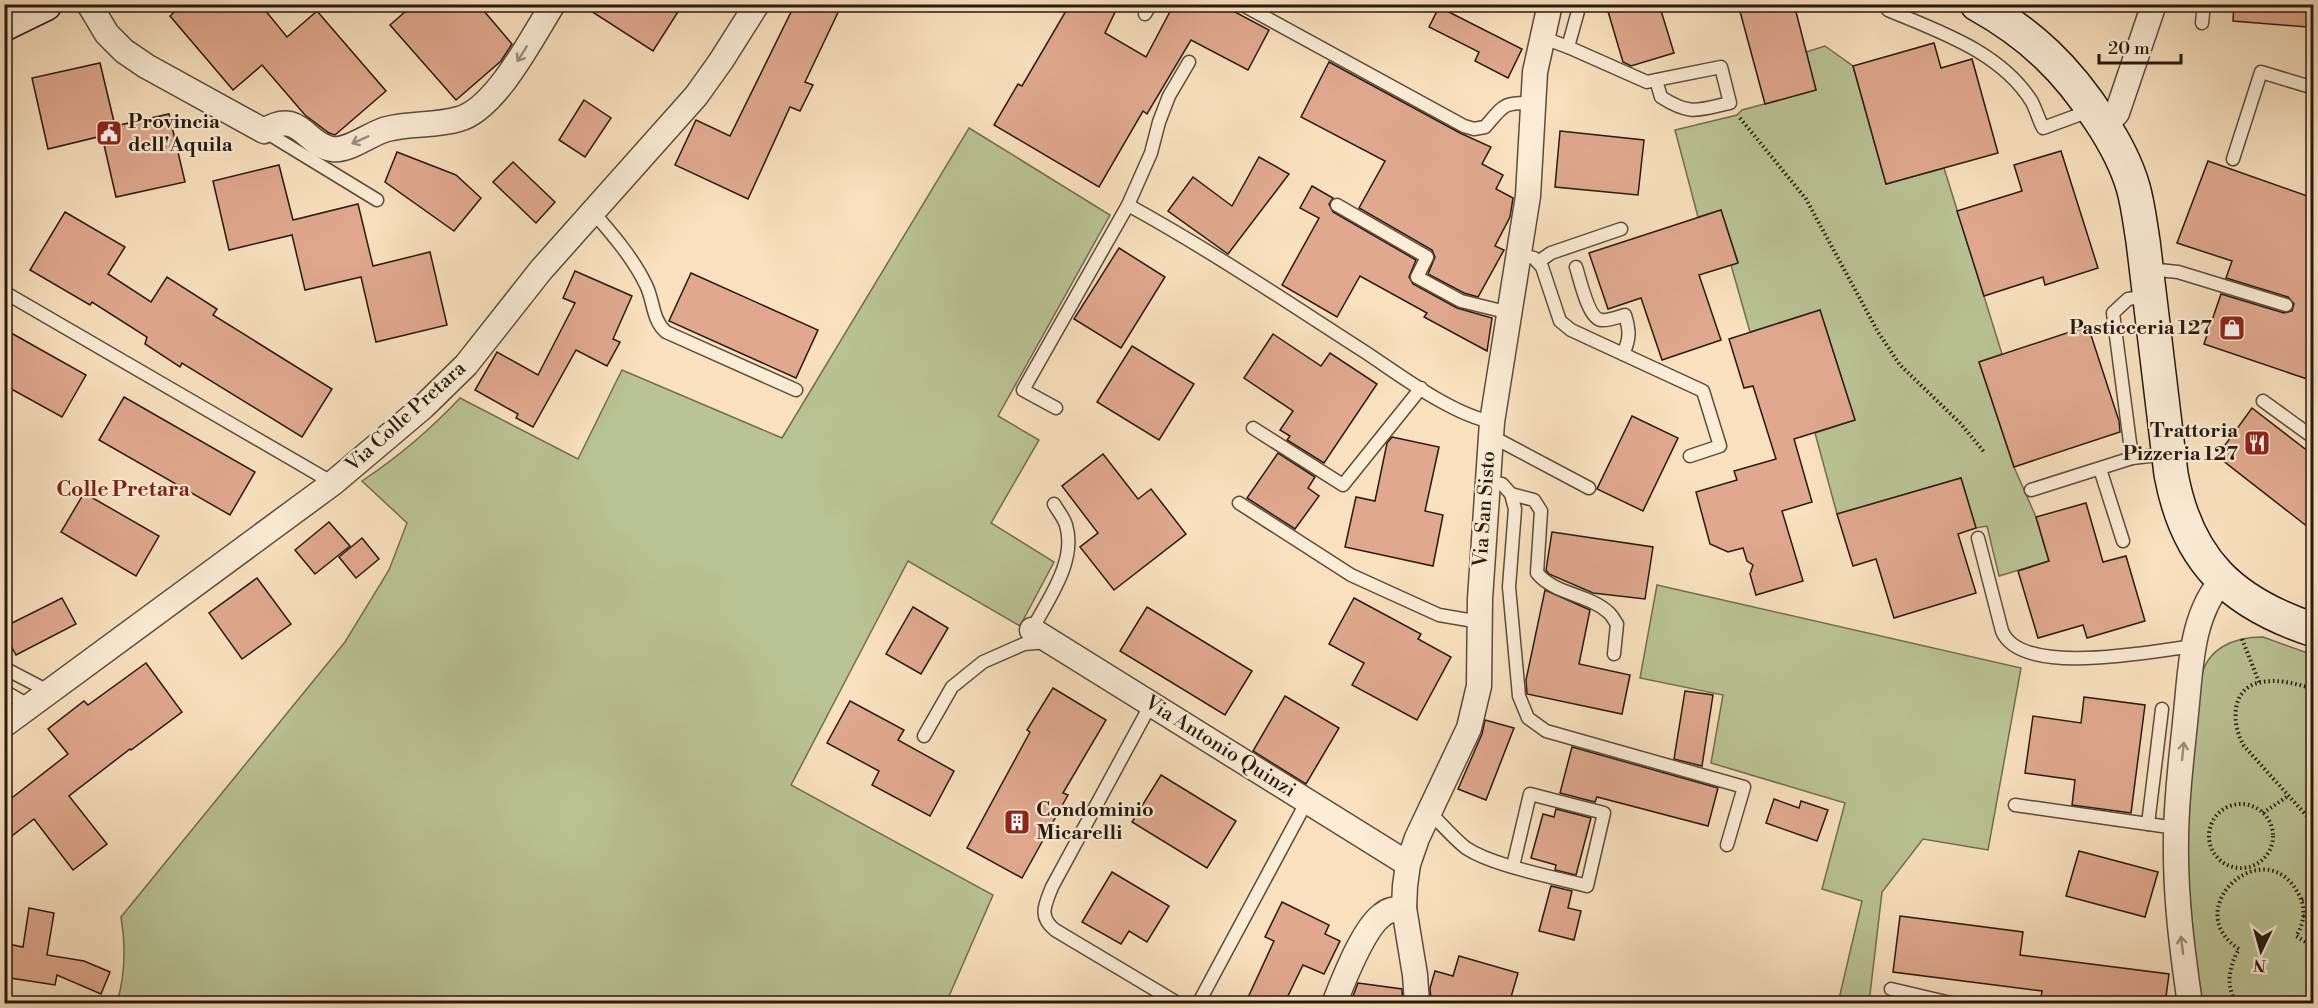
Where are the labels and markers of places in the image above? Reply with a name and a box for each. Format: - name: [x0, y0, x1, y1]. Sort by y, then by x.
- place label: Provincia dell'Aquila: [128, 110, 233, 158]
- public building icon: Provincia dell'Aquila: [94, 118, 124, 148]
- shop icon: Pasticceria 127: [2217, 313, 2247, 343]
- place label: Pasticceria 127: [2069, 316, 2212, 341]
- place label: Trattoria Pizzeria 127: [2123, 419, 2238, 467]
- restaurant icon: Trattoria Pizzeria 127: [2242, 428, 2272, 458]
- place label: Condominio Micarelli: [1036, 798, 1154, 846]
- building icon: Condominio Micarelli: [1002, 807, 1032, 837]

